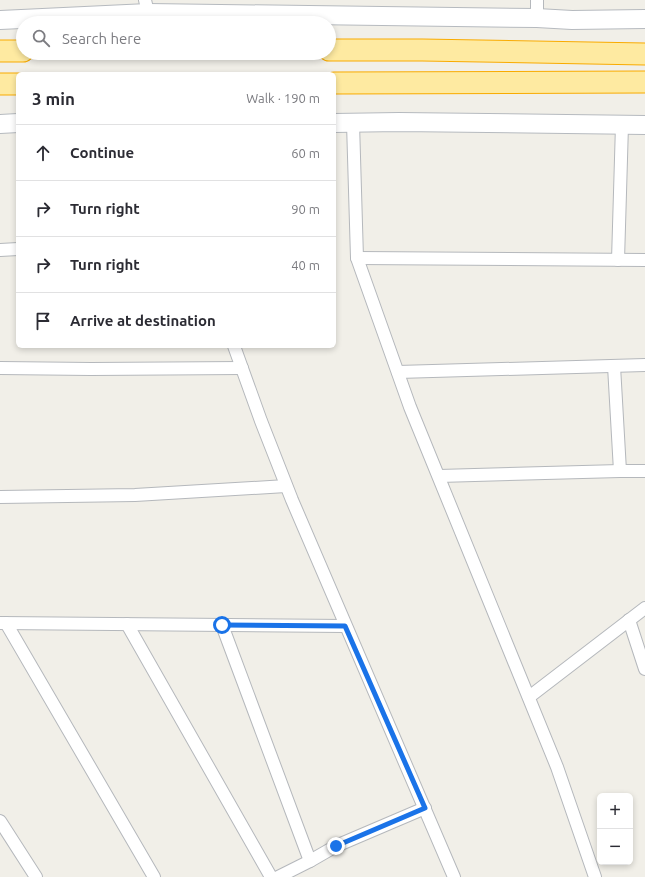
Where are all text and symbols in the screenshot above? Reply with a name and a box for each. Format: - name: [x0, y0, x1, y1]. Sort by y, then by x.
- search box: [16, 16, 336, 60]
- icon: search: [30, 27, 52, 49]
- text: Search here: [62, 30, 141, 47]
- text: 3 min: [32, 89, 75, 108]
- text: Walk · 190 m: [246, 91, 320, 105]
- icon: ahead: [32, 142, 54, 164]
- text: Continue: [70, 144, 134, 161]
- text: 60 m: [291, 146, 320, 160]
- icon: right: [32, 198, 54, 220]
- text: Turn right: [70, 200, 140, 217]
- text: 90 m: [291, 202, 320, 216]
- icon: right: [32, 254, 54, 276]
- text: Turn right: [70, 256, 140, 273]
- text: 40 m: [291, 258, 320, 272]
- icon: arrive: [32, 310, 54, 332]
- text: Arrive at destination: [70, 312, 216, 329]
- route start: [213, 616, 231, 634]
- map controls: [597, 793, 633, 865]
- button: +: [597, 793, 633, 829]
- button: −: [597, 829, 633, 865]
- route end: [327, 837, 345, 855]

